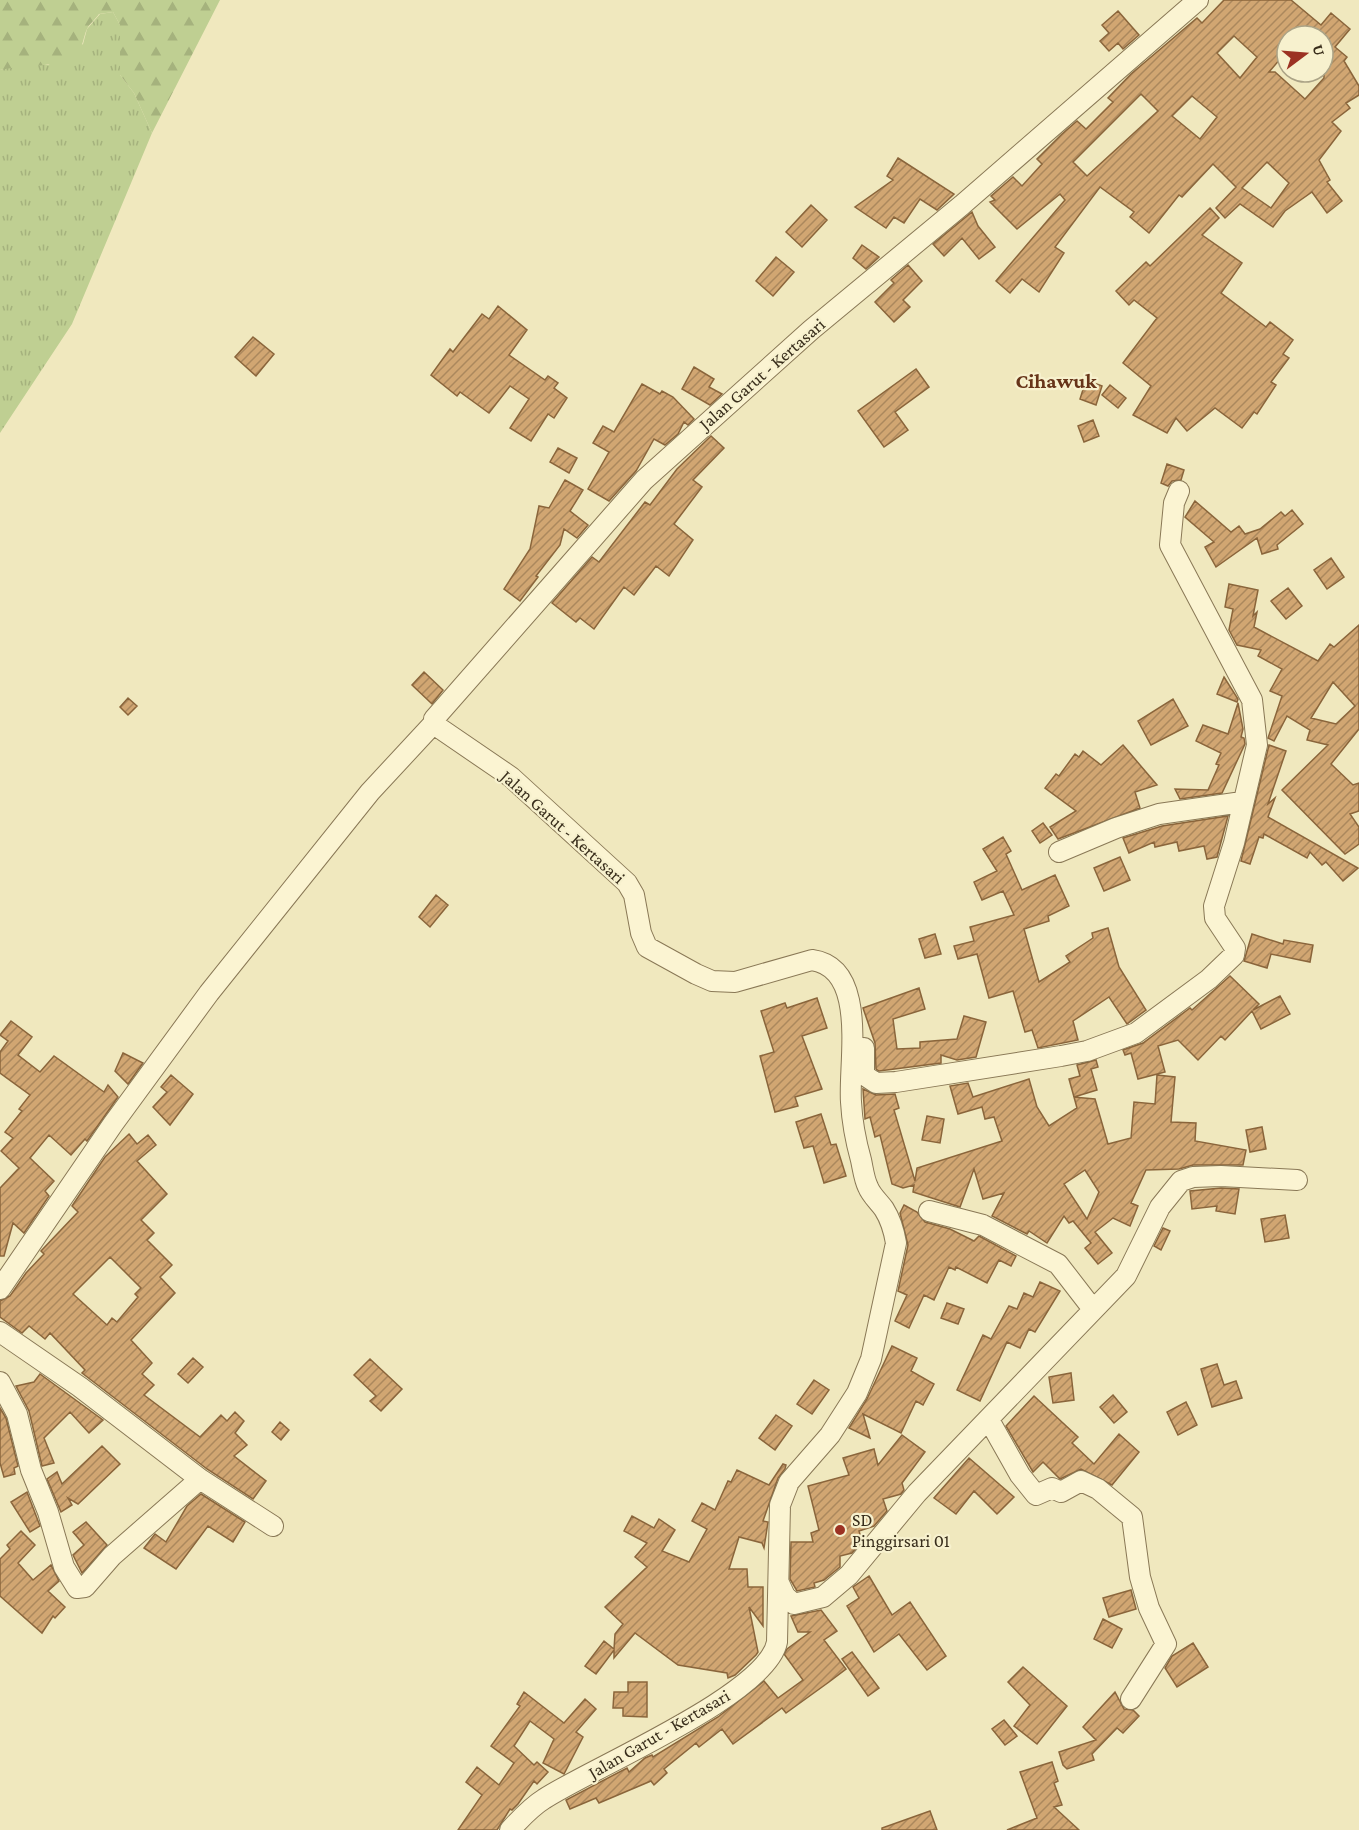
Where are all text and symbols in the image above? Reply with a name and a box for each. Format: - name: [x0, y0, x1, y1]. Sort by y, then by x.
- north arrow: [1275, 24, 1335, 84]
- text: U: [1309, 42, 1329, 58]
- street label: Jalan Garut - Kertasari: [694, 314, 829, 435]
- district label: Cihawuk: [1015, 369, 1097, 393]
- street label: Jalan Garut - Kertasari: [495, 765, 629, 888]
- place label: SD Pinggirsari 01: [852, 1510, 950, 1551]
- marker: SD Pinggirsari 01: [833, 1523, 847, 1537]
- street label: Jalan Garut - Kertasari: [583, 1685, 733, 1784]

